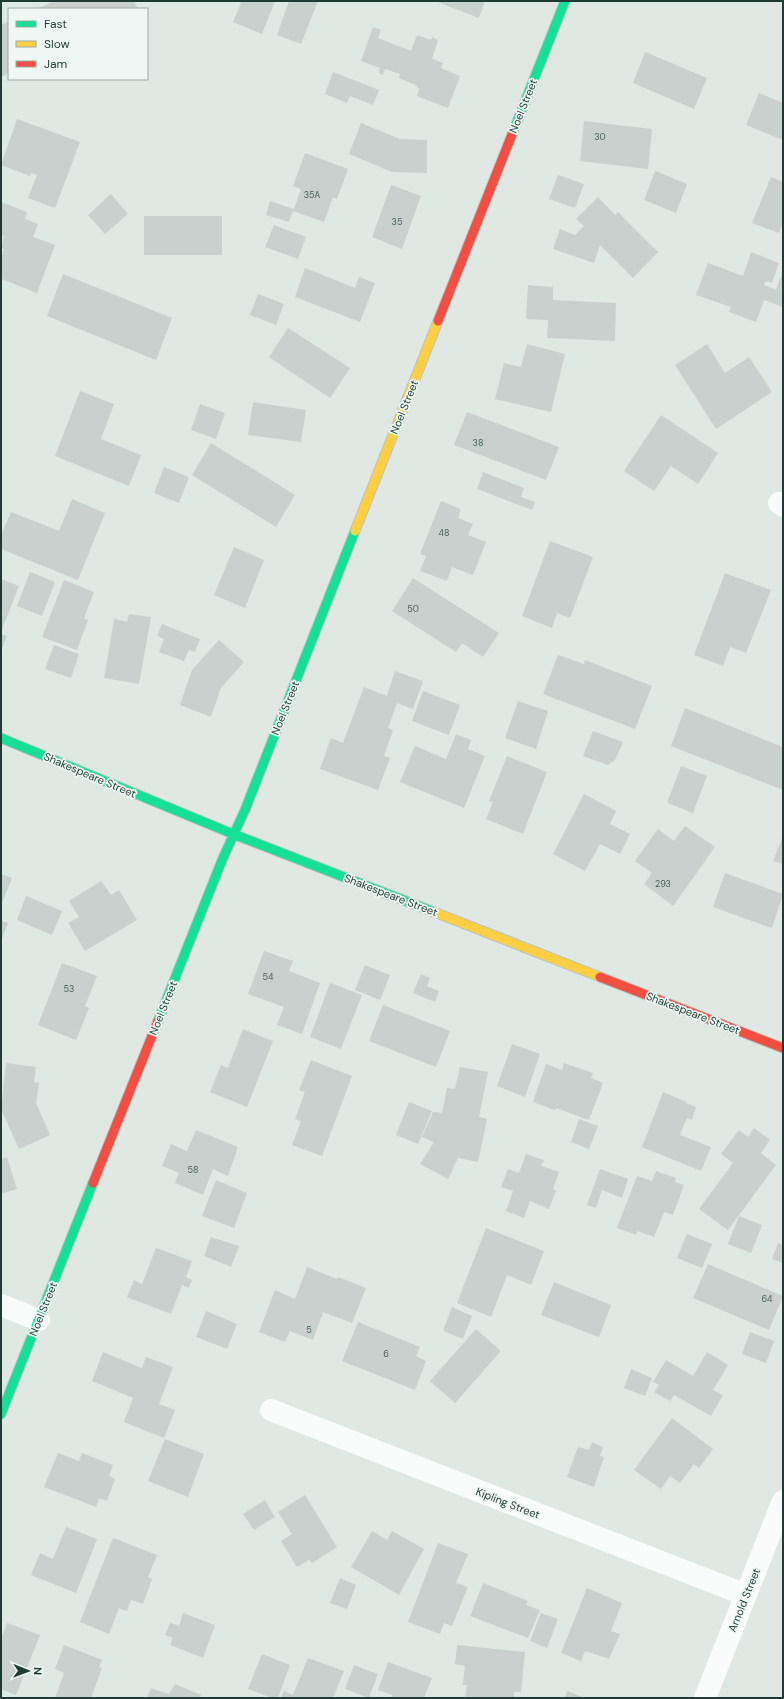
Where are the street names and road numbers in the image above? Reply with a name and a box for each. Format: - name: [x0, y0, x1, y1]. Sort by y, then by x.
- street label: Noel Street: [506, 77, 540, 135]
- street label: Noel Street: [387, 378, 421, 436]
- street label: Noel Street: [268, 679, 302, 737]
- street label: Shakespeare Street: [42, 749, 138, 801]
- street label: Shakespeare Street: [342, 871, 440, 919]
- street label: Noel Street: [146, 979, 180, 1037]
- street label: Shakespeare Street: [644, 989, 742, 1037]
- street label: Noel Street: [26, 1280, 60, 1338]
- street label: Kipling Street: [474, 1484, 542, 1522]
- street label: Arnold Street: [725, 1566, 763, 1634]

